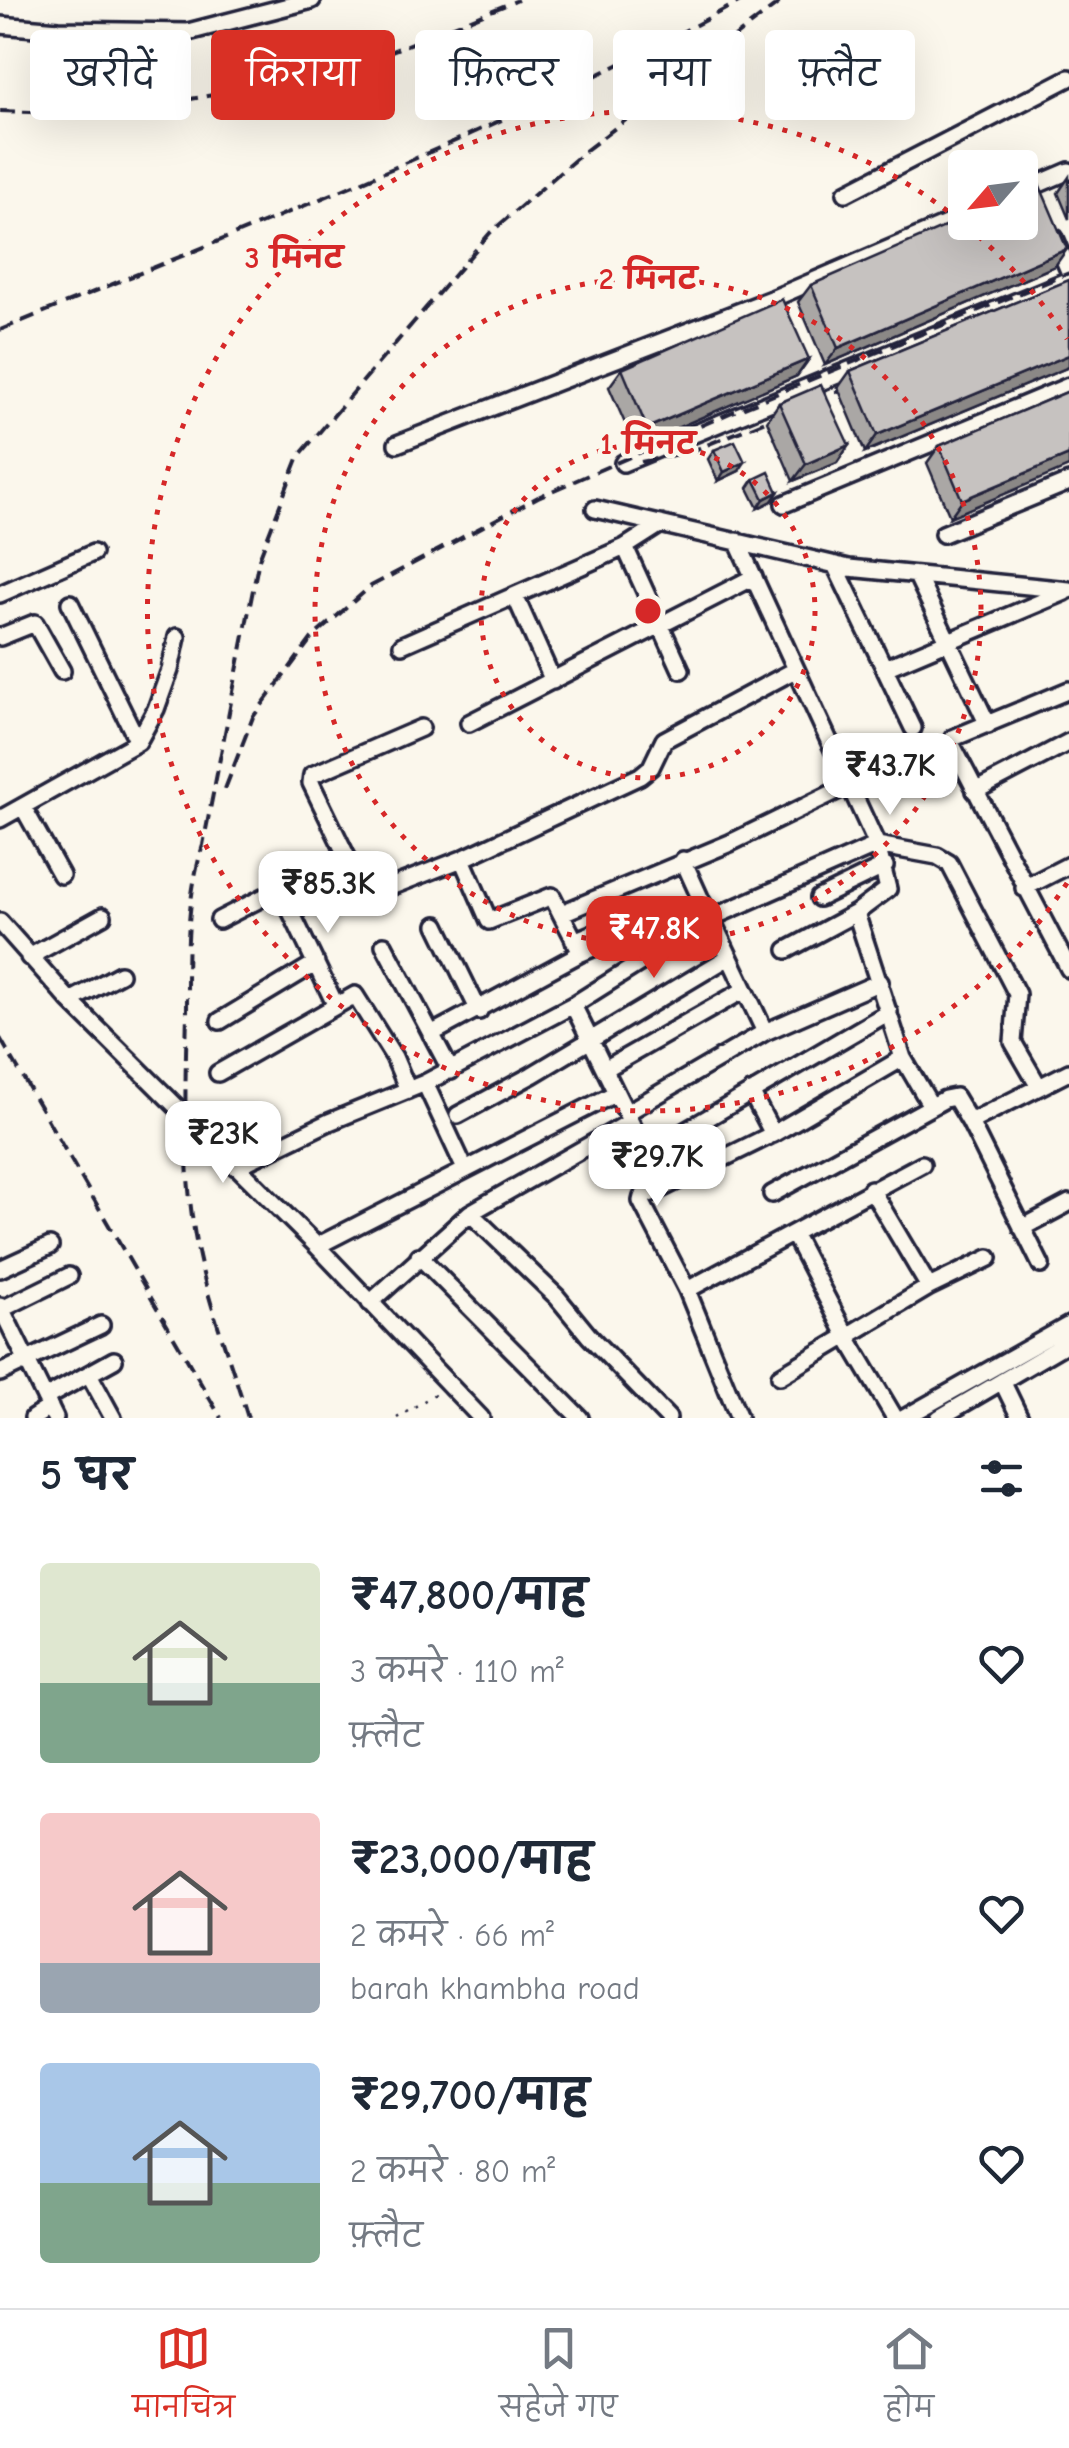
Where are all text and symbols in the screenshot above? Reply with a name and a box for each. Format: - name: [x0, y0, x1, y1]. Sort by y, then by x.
- chip: खरीदें: [30, 30, 191, 120]
- chip: किराया: [211, 30, 395, 120]
- chip: फ़िल्टर: [415, 30, 593, 120]
- chip: नया: [613, 30, 745, 120]
- chip: फ़्लैट: [765, 30, 915, 120]
- north arrow: [948, 150, 1038, 240]
- map controls: [948, 150, 1038, 240]
- text: 3 मिनट: [245, 234, 345, 276]
- text: 2 मिनट: [599, 255, 700, 297]
- text: 1 मिनट: [600, 420, 698, 462]
- centre of rings: [630, 593, 666, 629]
- pin: ₹43.7K: [809, 733, 971, 818]
- text: ₹43.7K: [845, 747, 935, 784]
- pin: ₹85.3K: [247, 851, 409, 936]
- text: ₹85.3K: [281, 865, 375, 902]
- pin: ₹47.8K: [573, 896, 735, 981]
- text: ₹47.8K: [608, 910, 700, 947]
- pin: ₹23K: [164, 1101, 282, 1186]
- text: ₹23K: [187, 1115, 259, 1152]
- pin: ₹29.7K: [576, 1124, 738, 1209]
- text: ₹29.7K: [611, 1138, 703, 1175]
- text: 5 घर: [40, 1451, 133, 1500]
- icon: filters: [974, 1451, 1029, 1506]
- text: ₹47,800/माह: [350, 1571, 587, 1620]
- icon: home: [120, 1603, 240, 1723]
- icon: heart: [974, 1636, 1029, 1691]
- text: 3 कमरे · 110 m²: [350, 1653, 564, 1690]
- text: फ़्लैट: [350, 1718, 423, 1755]
- text: ₹23,000/माह: [350, 1835, 593, 1884]
- icon: home: [120, 1853, 240, 1973]
- icon: heart: [974, 1886, 1029, 1941]
- text: 2 कमरे · 66 m²: [350, 1917, 554, 1954]
- text: barah khambha road: [350, 1970, 640, 2007]
- text: ₹29,700/माह: [350, 2071, 589, 2120]
- icon: home: [120, 2103, 240, 2223]
- icon: heart: [974, 2136, 1029, 2191]
- text: 2 कमरे · 80 m²: [350, 2153, 555, 2190]
- text: फ़्लैट: [350, 2218, 423, 2255]
- tab: मानचित्र: [132, 2321, 235, 2438]
- tab: सहेजे गए: [499, 2321, 618, 2438]
- tab: होम: [882, 2321, 937, 2438]

